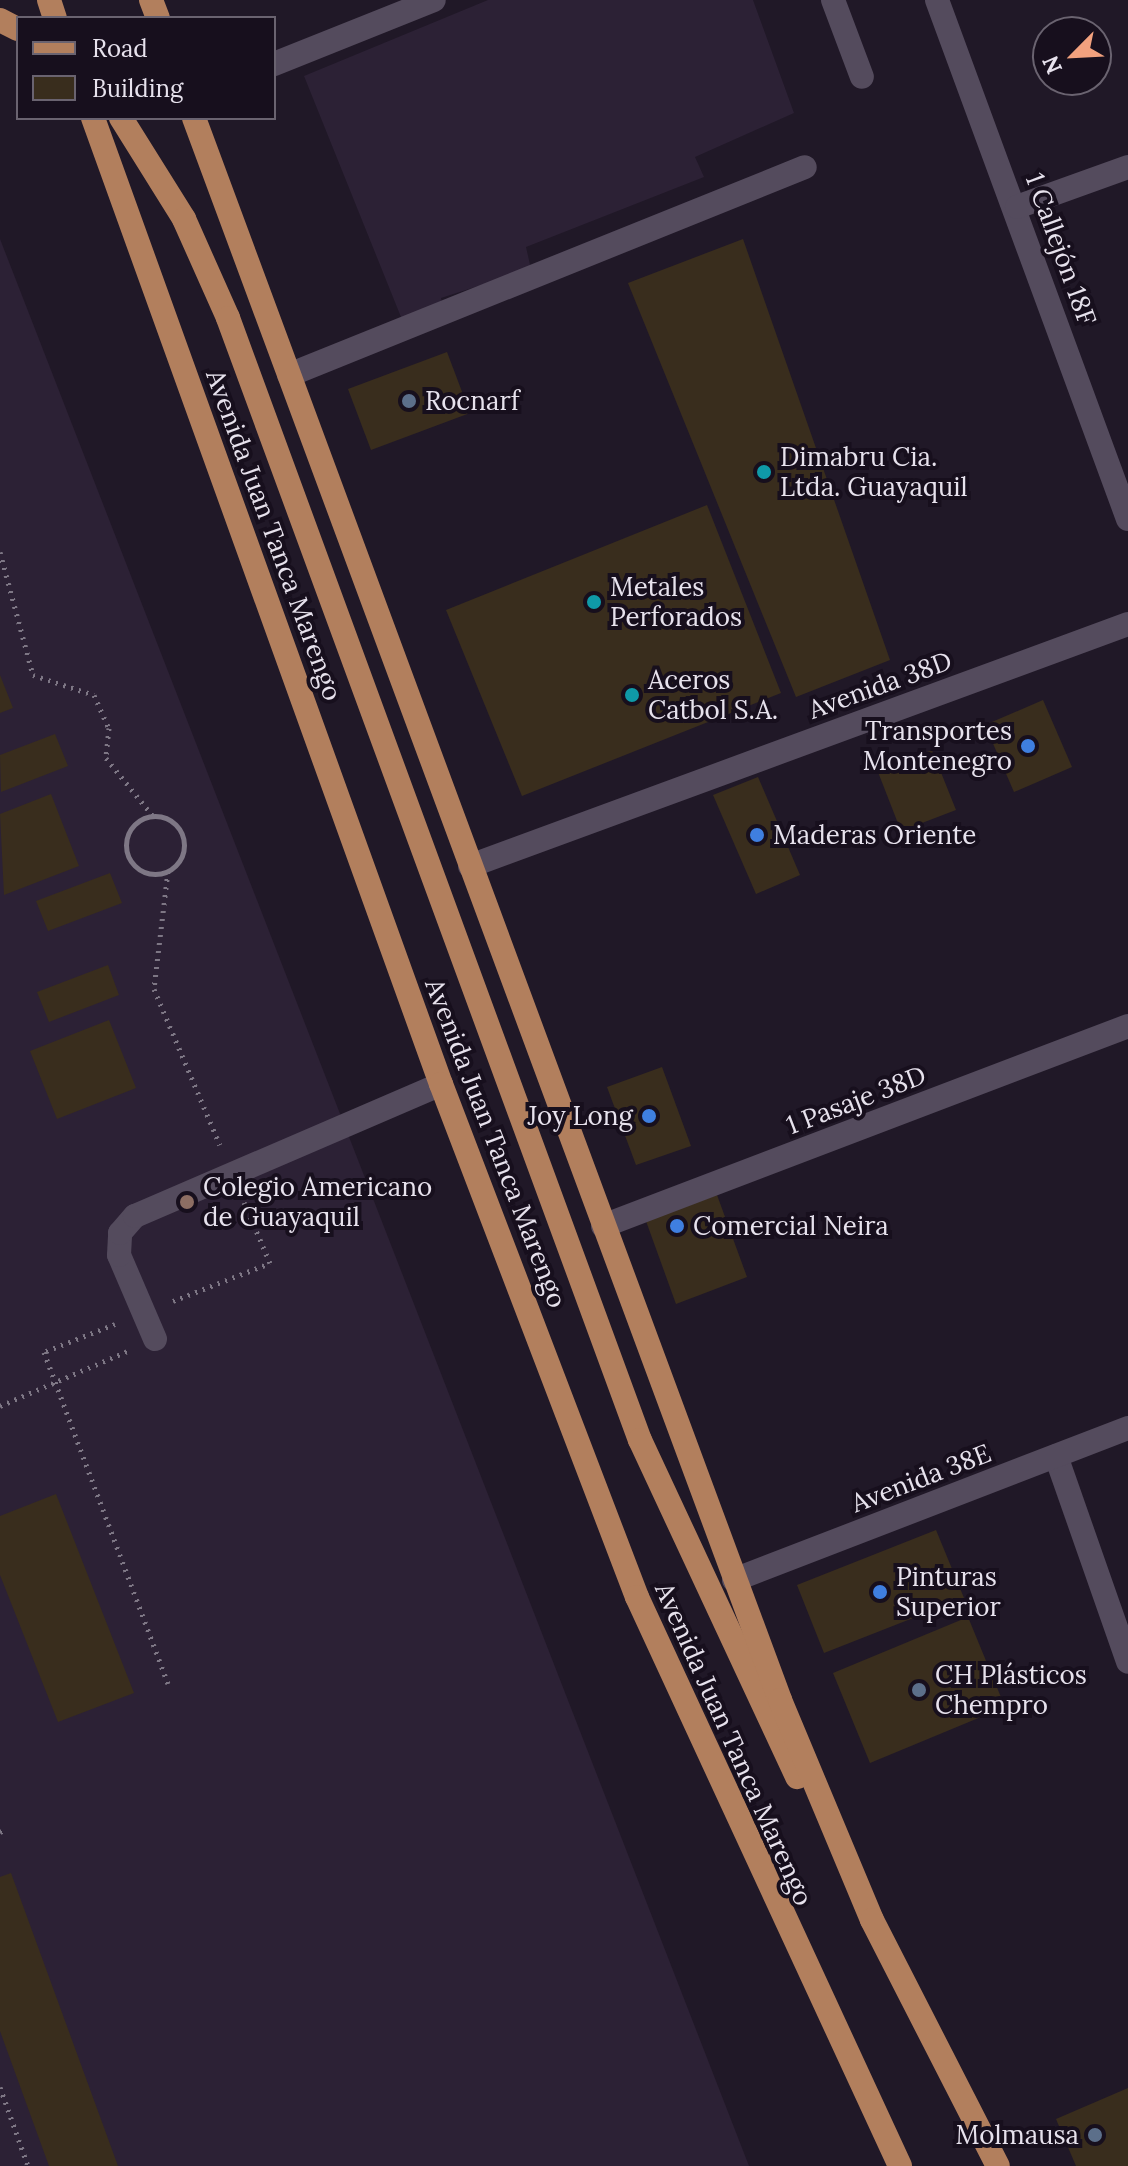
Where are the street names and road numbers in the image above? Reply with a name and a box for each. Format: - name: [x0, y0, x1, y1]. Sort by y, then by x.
- street label: 1 Callejón 18F: [1019, 169, 1103, 329]
- street label: Avenida Juan Tanca Marengo: [199, 365, 349, 705]
- street label: Avenida 38D: [804, 645, 956, 725]
- street label: Avenida Juan Tanca Marengo: [419, 974, 573, 1312]
- street label: 1 Pasaje 38D: [782, 1059, 930, 1141]
- street label: Avenida 38E: [847, 1437, 995, 1519]
- street label: Avenida Juan Tanca Marengo: [649, 1578, 819, 1910]

